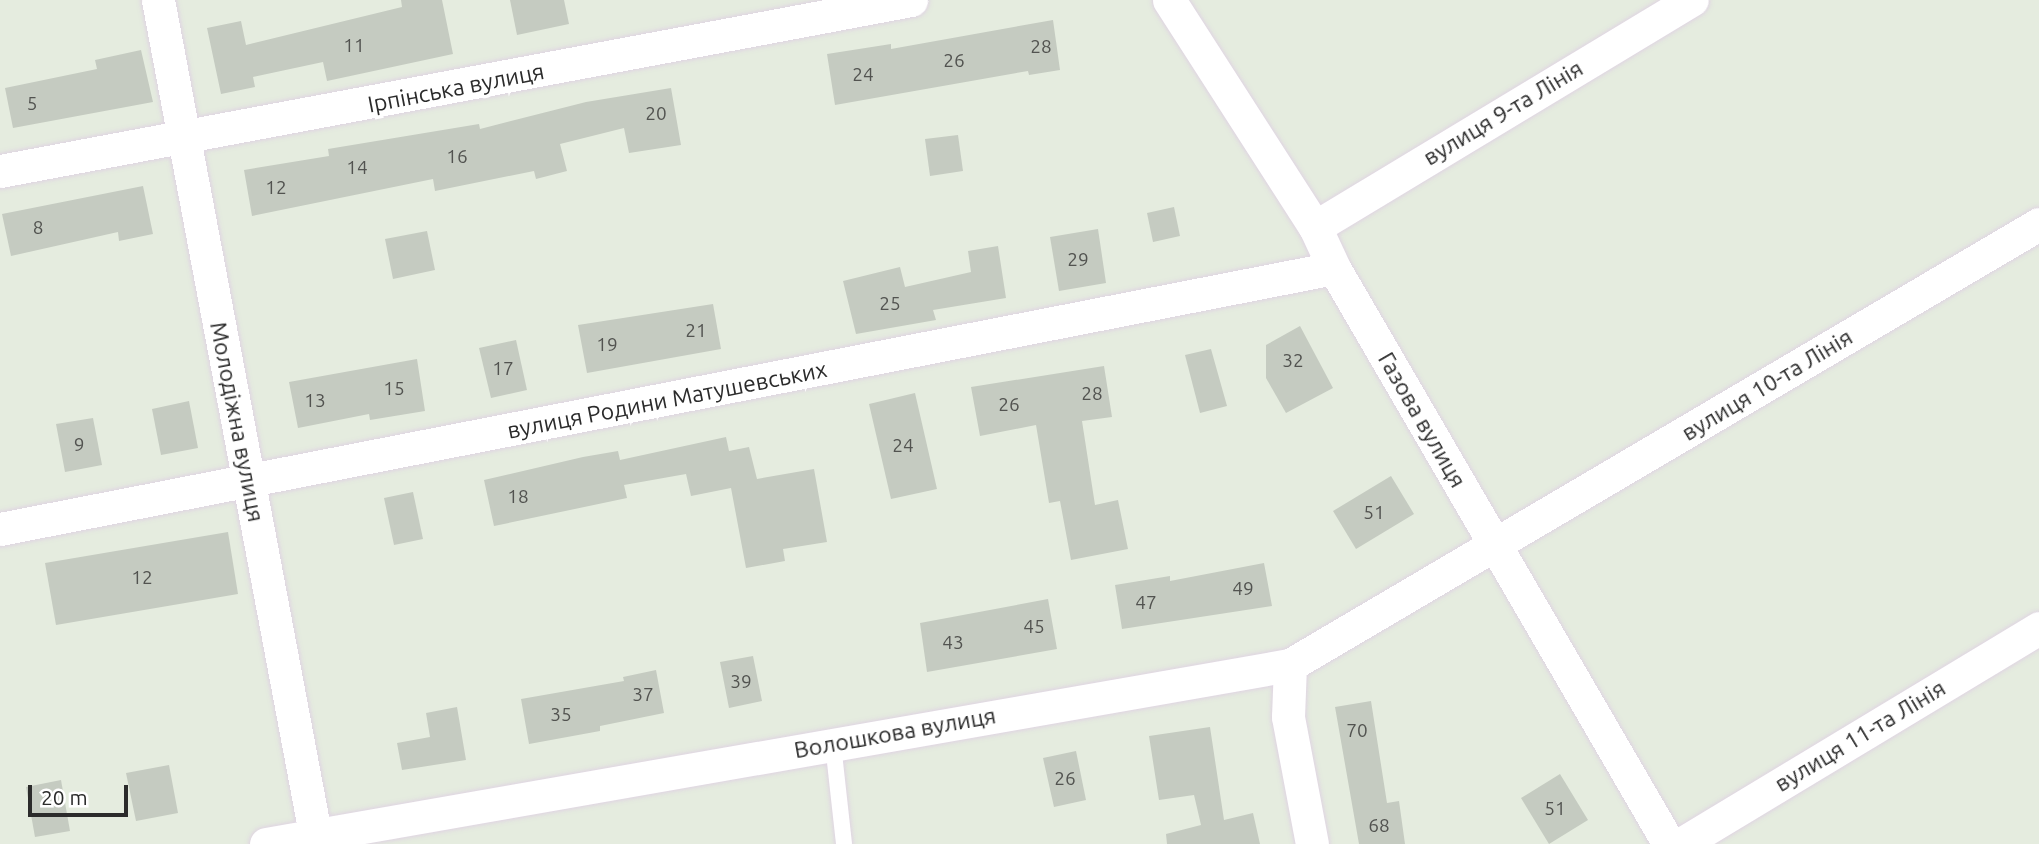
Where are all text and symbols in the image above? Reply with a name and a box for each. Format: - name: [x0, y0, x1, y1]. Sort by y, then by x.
- house number: 11: [343, 35, 365, 57]
- house number: 28: [1030, 36, 1052, 58]
- house number: 26: [943, 50, 965, 72]
- street label: вулиця 9-та Лінія: [1418, 54, 1588, 172]
- street label: Ірпінська вулиця: [365, 57, 547, 119]
- house number: 24: [852, 64, 874, 86]
- house number: 5: [27, 93, 37, 115]
- house number: 20: [645, 103, 667, 125]
- house number: 16: [446, 146, 468, 168]
- house number: 14: [346, 157, 368, 179]
- house number: 12: [265, 177, 287, 199]
- house number: 8: [33, 217, 43, 239]
- house number: 29: [1067, 249, 1089, 271]
- house number: 25: [879, 293, 901, 315]
- street label: Молодіжна вулиця: [204, 320, 270, 524]
- house number: 21: [685, 320, 707, 342]
- street label: вулиця 10-та Лінія: [1677, 323, 1857, 447]
- house number: 19: [596, 334, 618, 356]
- street label: Газова вулиця: [1372, 347, 1472, 493]
- house number: 32: [1282, 350, 1304, 372]
- street label: вулиця Родини Матушевських: [505, 355, 829, 445]
- house number: 17: [492, 358, 514, 380]
- house number: 15: [383, 378, 405, 400]
- house number: 28: [1081, 383, 1103, 405]
- house number: 13: [304, 390, 326, 412]
- house number: 26: [998, 394, 1020, 416]
- house number: 9: [74, 434, 84, 456]
- house number: 24: [892, 435, 914, 457]
- house number: 18: [507, 486, 529, 508]
- house number: 51: [1363, 502, 1385, 524]
- house number: 12: [131, 567, 153, 589]
- house number: 49: [1232, 578, 1254, 600]
- house number: 47: [1135, 592, 1157, 614]
- house number: 45: [1023, 616, 1045, 638]
- house number: 43: [942, 632, 964, 654]
- house number: 39: [730, 671, 752, 693]
- street label: вулиця 11-та Лінія: [1770, 674, 1950, 798]
- house number: 37: [632, 684, 654, 706]
- street label: Волошкова вулиця: [792, 702, 998, 764]
- house number: 35: [550, 704, 572, 726]
- house number: 70: [1346, 720, 1368, 742]
- house number: 26: [1054, 768, 1076, 790]
- scale bar: [32, 770, 131, 814]
- text: 20 m: [41, 785, 88, 809]
- house number: 51: [1544, 798, 1566, 820]
- house number: 68: [1368, 815, 1390, 837]

